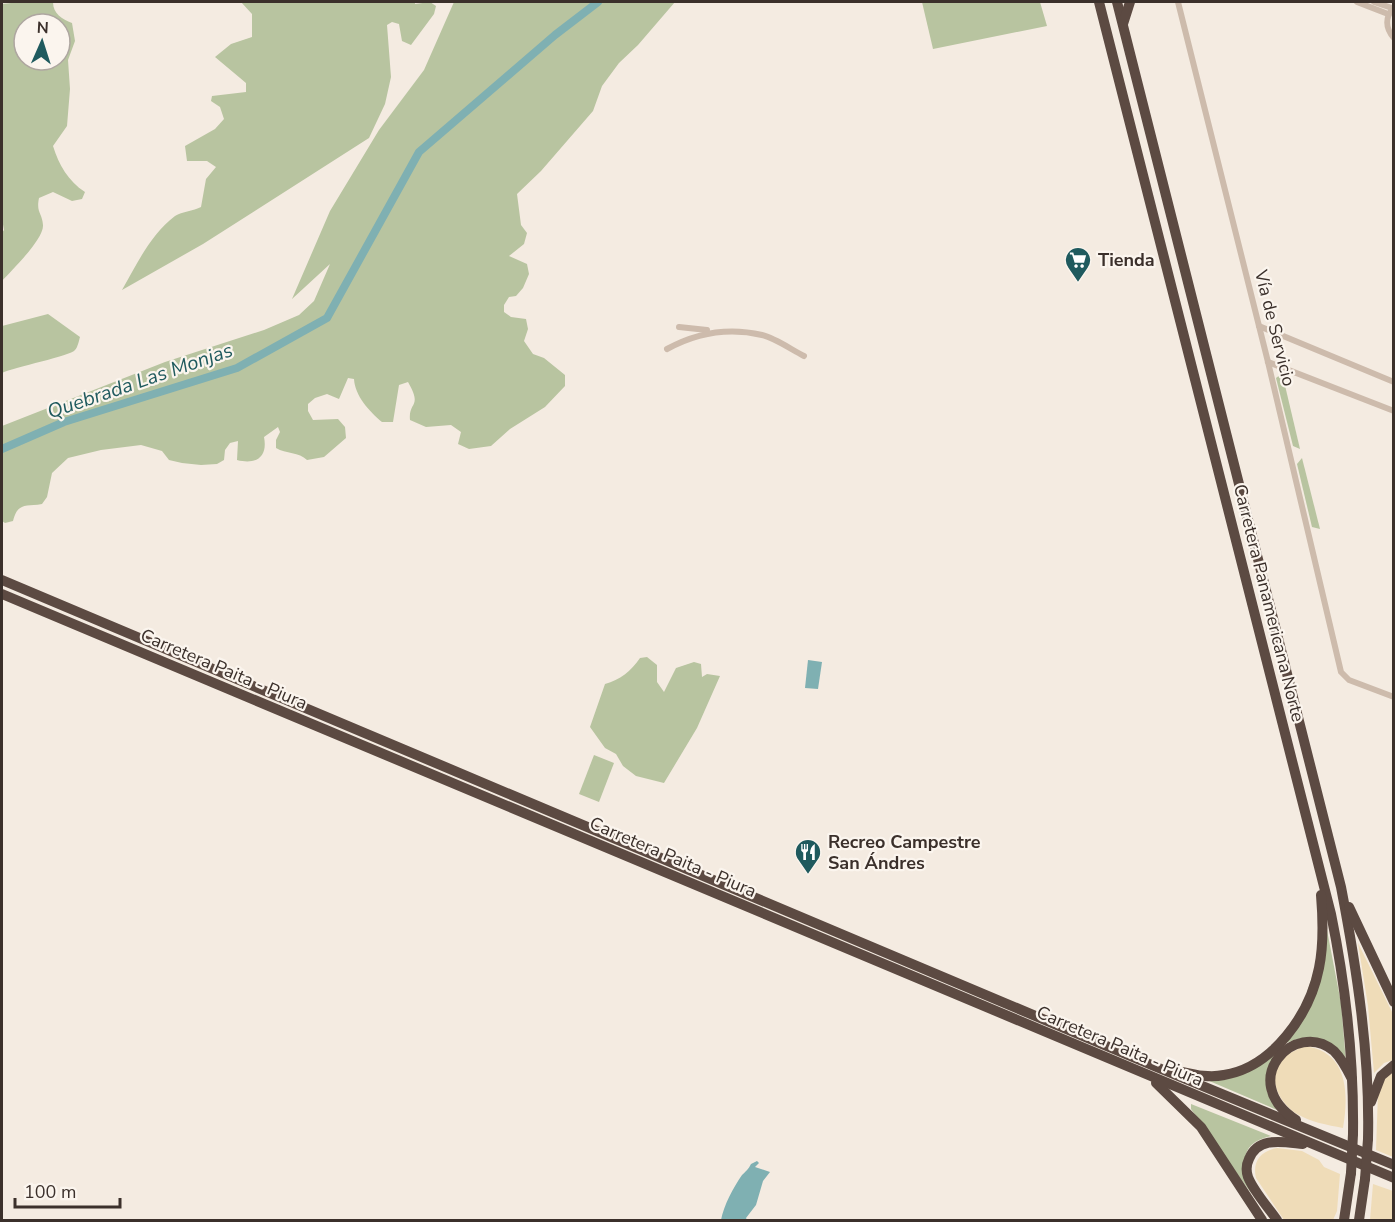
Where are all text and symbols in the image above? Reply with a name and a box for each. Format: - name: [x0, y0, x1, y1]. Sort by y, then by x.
- north arrow: [12, 12, 72, 72]
- text: N: [36, 17, 49, 39]
- supermarket icon: Tienda: [1063, 245, 1093, 283]
- place label: Tienda: [1098, 248, 1155, 272]
- street label: Vía de Servicio: [1249, 266, 1301, 389]
- water label: Quebrada Las Monjas: [44, 337, 236, 425]
- street label: Carretera Panamericana Norte: [1228, 482, 1310, 724]
- street label: Carretera Paita - Piura: [137, 623, 311, 715]
- street label: Carretera Paita - Piura: [586, 811, 760, 903]
- place label: Recreo Campestre San Ándres: [828, 830, 981, 875]
- restaurant icon: Recreo Campestre San Ándres: [793, 837, 823, 875]
- street label: Carretera Paita - Piura: [1033, 1000, 1207, 1092]
- scale bar: [15, 1171, 120, 1209]
- text: 100 m: [24, 1180, 76, 1204]

